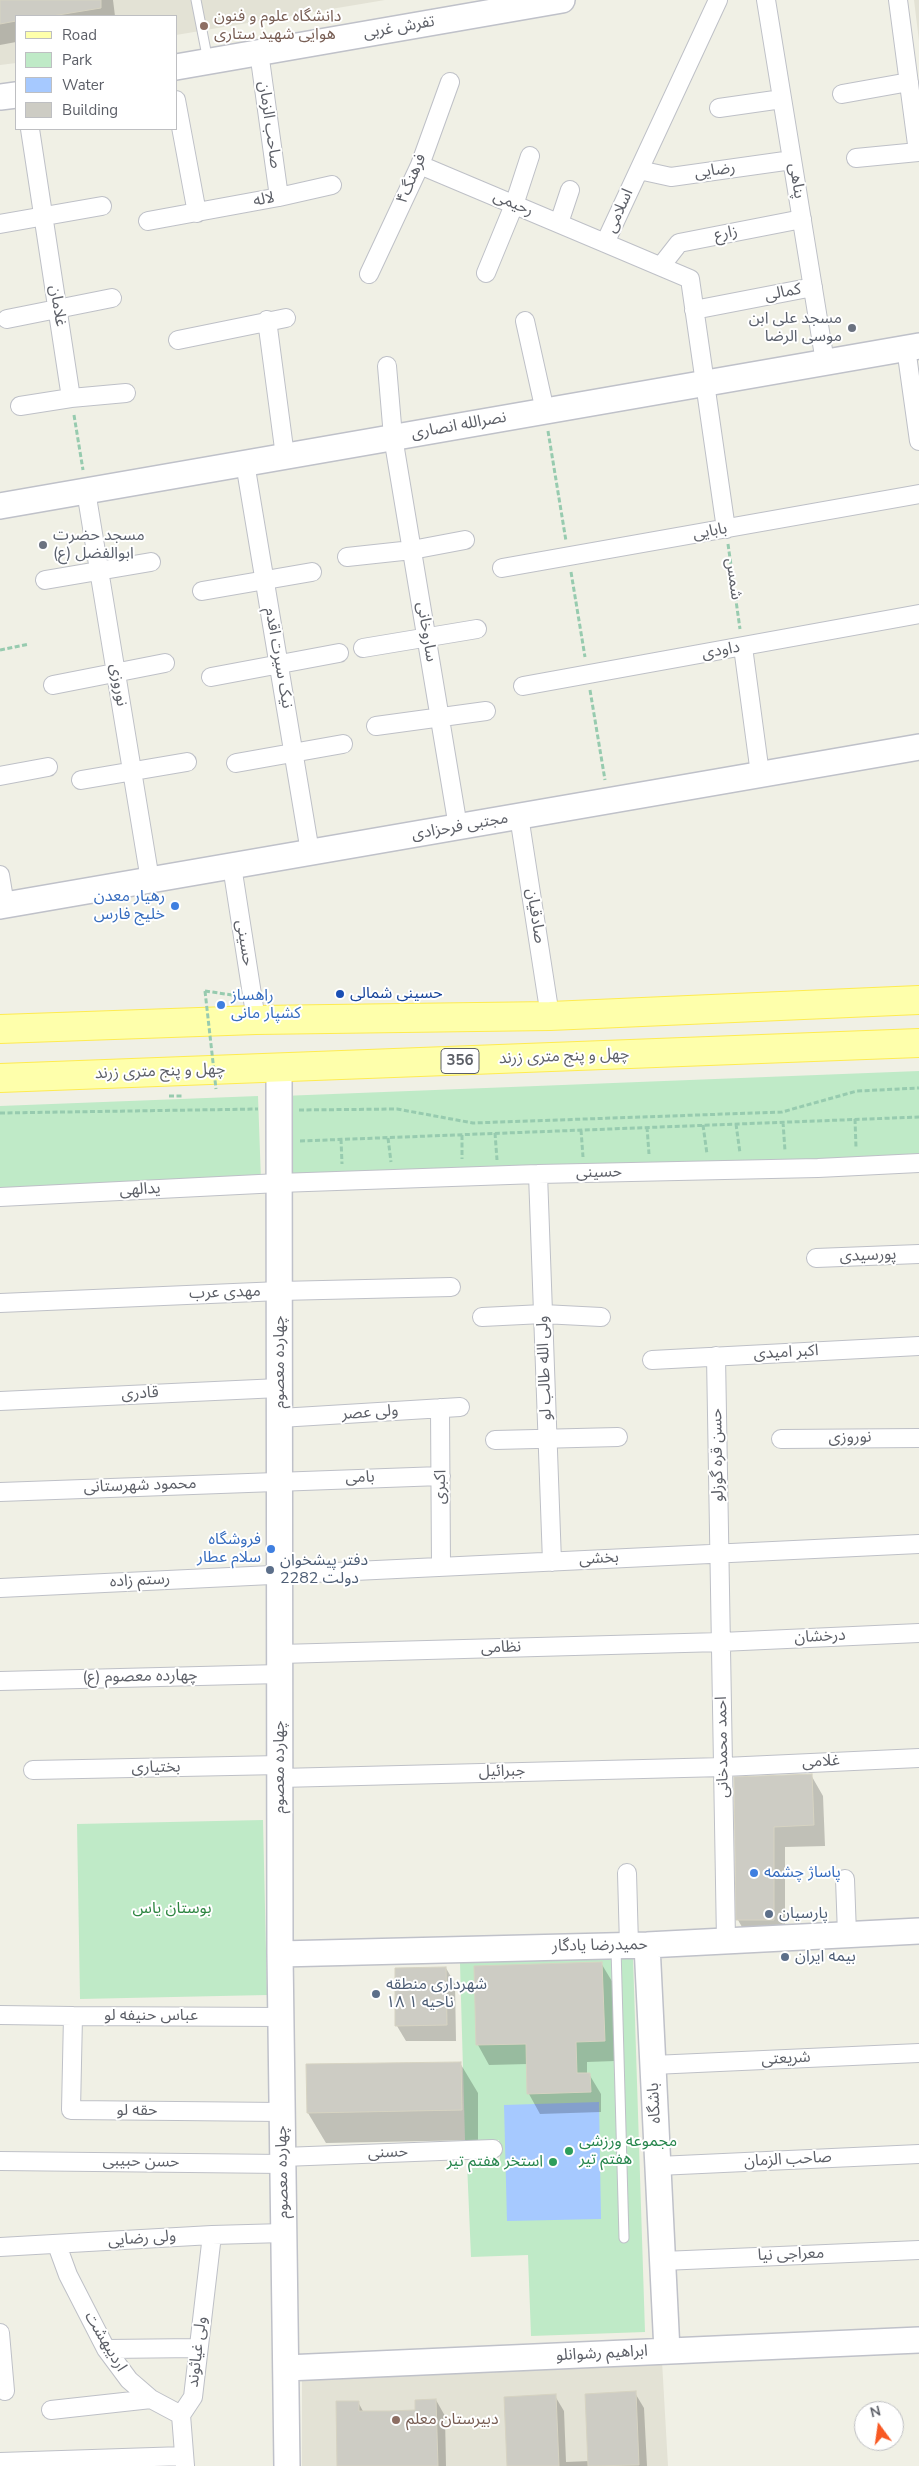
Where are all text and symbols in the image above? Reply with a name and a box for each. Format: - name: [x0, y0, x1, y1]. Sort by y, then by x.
- place label: دانشگاه علوم و فنون هوایی شهید ستاری: [214, 7, 341, 45]
- street label: تفرش غربی: [362, 12, 436, 44]
- legend: [15, 15, 178, 130]
- marker: دانشگاه علوم و فنون هوایی شهید ستاری: [198, 20, 210, 32]
- text: Road: [62, 25, 97, 45]
- text: Park: [62, 50, 92, 70]
- text: Water: [62, 75, 104, 95]
- street label: صاحب الزمان: [253, 80, 285, 170]
- text: Building: [62, 100, 118, 120]
- street label: فرهنگ۴: [393, 151, 431, 207]
- street label: رضایی: [693, 159, 737, 183]
- street label: پناهی: [784, 162, 808, 200]
- street label: اسلامی: [602, 186, 638, 236]
- street label: رحیمی: [490, 187, 536, 221]
- street label: لاله: [252, 189, 276, 211]
- street label: زارع: [713, 222, 739, 246]
- street label: کمالی: [763, 280, 803, 306]
- street label: غلامان: [44, 284, 70, 328]
- place label: مسجد علی ابن موسی الرضا: [749, 309, 842, 347]
- marker: مسجد علی ابن موسی الرضا: [846, 322, 858, 334]
- street label: نصرالله انصاری: [410, 408, 508, 444]
- street label: بابایی: [691, 520, 729, 544]
- place label: مسجد حضرت ابوالفضل (ع): [53, 526, 145, 564]
- marker: مسجد حضرت ابوالفضل (ع): [37, 539, 49, 551]
- street label: شمس: [721, 557, 745, 601]
- street label: ساروخانی: [412, 601, 440, 663]
- street label: نیک سیرت اقدم: [260, 606, 296, 710]
- street label: داودی: [700, 638, 742, 664]
- street label: نوروزی: [105, 662, 131, 708]
- street label: مجتبی فرحزادی: [410, 809, 510, 845]
- place label: رهیار معدن خلیج فارس: [94, 887, 165, 925]
- street label: صادقیان: [521, 887, 549, 945]
- marker: رهیار معدن خلیج فارس: [169, 900, 181, 912]
- street label: حسینی: [231, 919, 257, 967]
- place label: حسینی شمالی: [350, 984, 443, 1004]
- place label: راهساز کشپار مانی: [231, 986, 301, 1024]
- marker: حسینی شمالی: [334, 988, 346, 1000]
- marker: راهساز کشپار مانی: [215, 999, 227, 1011]
- street label: چهل و پنج متری زرند: [498, 1045, 630, 1069]
- road number: 356: [441, 1048, 479, 1074]
- street label: چهل و پنج متری زرند: [94, 1060, 226, 1084]
- street label: حسینی: [576, 1163, 622, 1183]
- street label: یدالهی: [119, 1179, 161, 1201]
- street label: پورسیدی: [839, 1245, 897, 1267]
- street label: مهدی عرب: [189, 1282, 261, 1304]
- street label: چهارده معصوم: [270, 1315, 290, 1409]
- street label: ولی الله طالب لو: [534, 1315, 556, 1421]
- street label: اکبر امیدی: [753, 1342, 819, 1364]
- street label: قادری: [121, 1383, 159, 1405]
- street label: ولی عصر: [341, 1401, 399, 1425]
- street label: حسن قره گوزلو: [708, 1408, 728, 1502]
- street label: نوروزی: [828, 1428, 872, 1448]
- street label: بامی: [345, 1468, 375, 1488]
- street label: اکبری: [431, 1470, 451, 1504]
- street label: محمود شهرستانی: [83, 1474, 197, 1498]
- place label: فروشگاه سلام عطار: [197, 1530, 261, 1568]
- marker: فروشگاه سلام عطار: [265, 1543, 277, 1555]
- street label: بخشی: [579, 1548, 619, 1570]
- place label: دفتر پیشخوان دولت 2282: [280, 1551, 368, 1589]
- marker: دفتر پیشخوان دولت 2282: [264, 1564, 276, 1576]
- street label: رستم زاده: [109, 1570, 171, 1592]
- street label: درخشان: [794, 1626, 846, 1648]
- street label: نظامی: [480, 1638, 522, 1658]
- street label: چهارده معصوم (ع): [82, 1666, 198, 1688]
- street label: احمد محمدخانی: [713, 1696, 733, 1798]
- street label: چهارده معصوم: [270, 1720, 290, 1814]
- street label: غلامی: [802, 1751, 840, 1773]
- street label: بختیاری: [131, 1758, 181, 1778]
- street label: جبرائیل: [479, 1762, 525, 1782]
- place label: پاساژ چشمه: [764, 1863, 841, 1883]
- marker: پاساژ چشمه: [748, 1867, 760, 1879]
- park label: بوستان یاس: [133, 1899, 211, 1919]
- place label: پارسیان: [779, 1904, 828, 1924]
- marker: پارسیان: [763, 1908, 775, 1920]
- street label: حمیدرضا یادگار: [552, 1936, 648, 1956]
- place label: بیمه ایران: [795, 1947, 856, 1967]
- marker: بیمه ایران: [779, 1951, 791, 1963]
- place label: شهرداری منطقه ۱۸ ناحیه ۱: [386, 1975, 487, 2013]
- marker: شهرداری منطقه ۱۸ ناحیه ۱: [370, 1988, 382, 2000]
- street label: عباس حنیفه لو: [104, 2006, 198, 2026]
- street label: شریعتی: [761, 2048, 811, 2070]
- street label: باشگاه: [644, 2082, 666, 2124]
- street label: حقه لو: [117, 2101, 157, 2121]
- street label: چهارده معصوم: [273, 2125, 293, 2219]
- place label: مجموعه ورزشی هفتم تیر: [579, 2132, 677, 2170]
- street label: حسنی: [368, 2143, 408, 2163]
- marker: مجموعه ورزشی هفتم تیر: [563, 2145, 575, 2157]
- street label: صاحب الزمان: [744, 2148, 832, 2172]
- street label: حسن حبیبی: [102, 2152, 180, 2172]
- place label: استخر هفتم تیر: [447, 2152, 543, 2172]
- marker: استخر هفتم تیر: [547, 2156, 559, 2168]
- street label: ولی رضایی: [107, 2227, 177, 2251]
- street label: معراجی نیا: [757, 2244, 825, 2266]
- street label: اردیبهشت: [80, 2309, 130, 2375]
- street label: ولی غیاثوند: [184, 2316, 212, 2388]
- street label: ابراهیم رشوانلو: [556, 2342, 648, 2366]
- north arrow: [854, 2401, 904, 2451]
- text: N: [868, 2401, 883, 2422]
- place label: دبیرستان معلم: [406, 2410, 499, 2430]
- marker: دبیرستان معلم: [390, 2414, 402, 2426]

